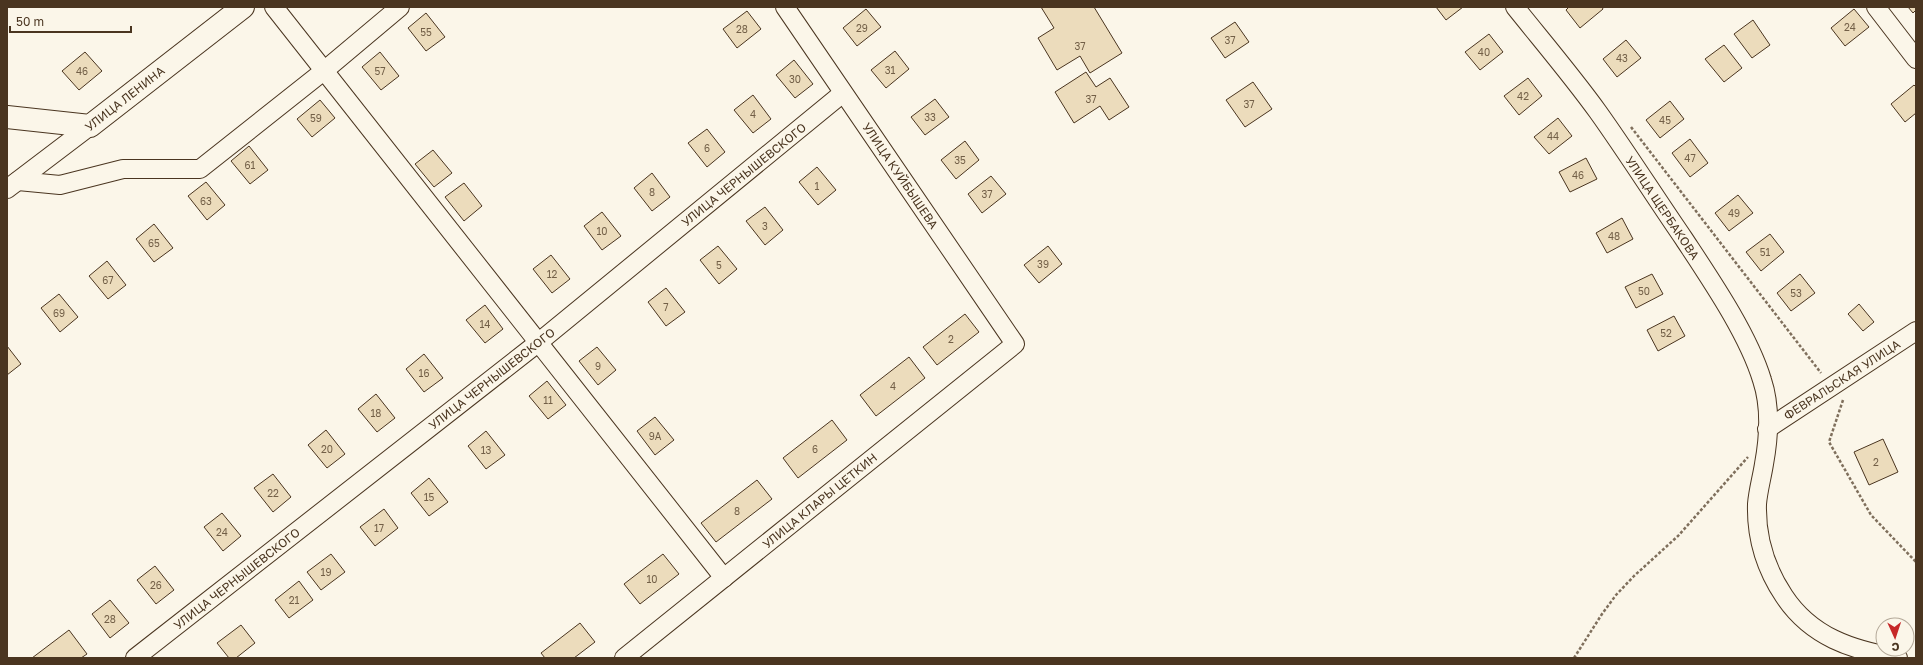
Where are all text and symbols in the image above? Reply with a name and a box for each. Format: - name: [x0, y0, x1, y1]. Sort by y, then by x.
- scale bar: [10, 8, 131, 34]
- text: 50 m: [16, 14, 44, 29]
- house number: 24: [1844, 21, 1856, 33]
- house number: 29: [856, 22, 868, 34]
- house number: 28: [736, 23, 748, 35]
- house number: 55: [420, 26, 432, 38]
- house number: 37: [1224, 34, 1236, 46]
- house number: 37: [1074, 40, 1086, 52]
- house number: 40: [1478, 46, 1490, 58]
- house number: 43: [1616, 52, 1628, 64]
- street label: УЛИЦА ЛЕНИНА: [82, 63, 167, 134]
- house number: 31: [885, 64, 895, 76]
- house number: 46: [76, 65, 88, 77]
- house number: 57: [374, 65, 386, 77]
- house number: 30: [789, 73, 801, 85]
- house number: 42: [1517, 90, 1529, 102]
- house number: 37: [1085, 93, 1097, 105]
- house number: 37: [1243, 98, 1255, 110]
- house number: 4: [750, 108, 756, 120]
- house number: 33: [924, 111, 936, 123]
- house number: 59: [310, 112, 322, 124]
- house number: 45: [1659, 114, 1671, 126]
- street label: УЛИЦА ЧЕРНЫШЕВСКОГО: [678, 120, 809, 230]
- street label: УЛИЦА КУЙБЫШЕВА: [859, 120, 942, 232]
- house number: 44: [1547, 130, 1559, 142]
- house number: 6: [704, 142, 710, 154]
- house number: 47: [1684, 152, 1696, 164]
- street label: УЛИЦА ЩЕРБАКОВА: [1622, 153, 1703, 262]
- house number: 35: [954, 154, 966, 166]
- house number: 61: [245, 159, 256, 171]
- house number: 46: [1572, 169, 1584, 181]
- house number: 1: [815, 180, 820, 192]
- house number: 8: [649, 186, 655, 198]
- house number: 37: [981, 188, 993, 200]
- house number: 63: [200, 195, 212, 207]
- house number: 49: [1728, 207, 1740, 219]
- house number: 3: [762, 220, 768, 232]
- house number: 10: [596, 225, 608, 237]
- house number: 48: [1608, 230, 1620, 242]
- house number: 65: [148, 237, 160, 249]
- house number: 51: [1760, 246, 1770, 258]
- house number: 39: [1037, 258, 1049, 270]
- house number: 5: [716, 259, 722, 271]
- house number: 12: [547, 268, 558, 280]
- house number: 67: [102, 274, 114, 286]
- house number: 50: [1638, 285, 1650, 297]
- house number: 53: [1790, 287, 1802, 299]
- house number: 7: [663, 301, 669, 313]
- house number: 69: [53, 307, 65, 319]
- house number: 14: [480, 318, 490, 330]
- street label: УЛИЦА ЧЕРНЫШЕВСКОГО: [426, 325, 558, 433]
- house number: 52: [1660, 327, 1672, 339]
- house number: 2: [948, 333, 954, 345]
- street label: ФЕВРАЛЬСКАЯ УЛИЦА: [1781, 336, 1903, 423]
- house number: 9: [595, 360, 601, 372]
- house number: 16: [419, 367, 429, 379]
- house number: 4: [890, 380, 896, 392]
- house number: 11: [543, 394, 553, 406]
- house number: 18: [371, 407, 381, 419]
- house number: 9А: [649, 430, 662, 442]
- house number: 20: [321, 443, 333, 455]
- house number: 6: [812, 443, 818, 455]
- house number: 13: [481, 444, 491, 456]
- street label: УЛИЦА КЛАРЫ ЦЕТКИН: [759, 450, 880, 551]
- house number: 2: [1873, 456, 1879, 468]
- house number: 22: [267, 487, 279, 499]
- house number: 15: [424, 491, 435, 503]
- house number: 8: [734, 505, 740, 517]
- house number: 17: [374, 522, 384, 534]
- street label: УЛИЦА ЧЕРНЫШЕВСКОГО: [171, 525, 303, 633]
- house number: 24: [216, 526, 228, 538]
- house number: 19: [321, 566, 331, 578]
- house number: 10: [646, 573, 658, 585]
- house number: 26: [150, 579, 162, 591]
- house number: 21: [289, 594, 299, 606]
- house number: 28: [104, 613, 116, 625]
- north arrow: [1875, 617, 1915, 657]
- text: С: [1891, 641, 1900, 654]

